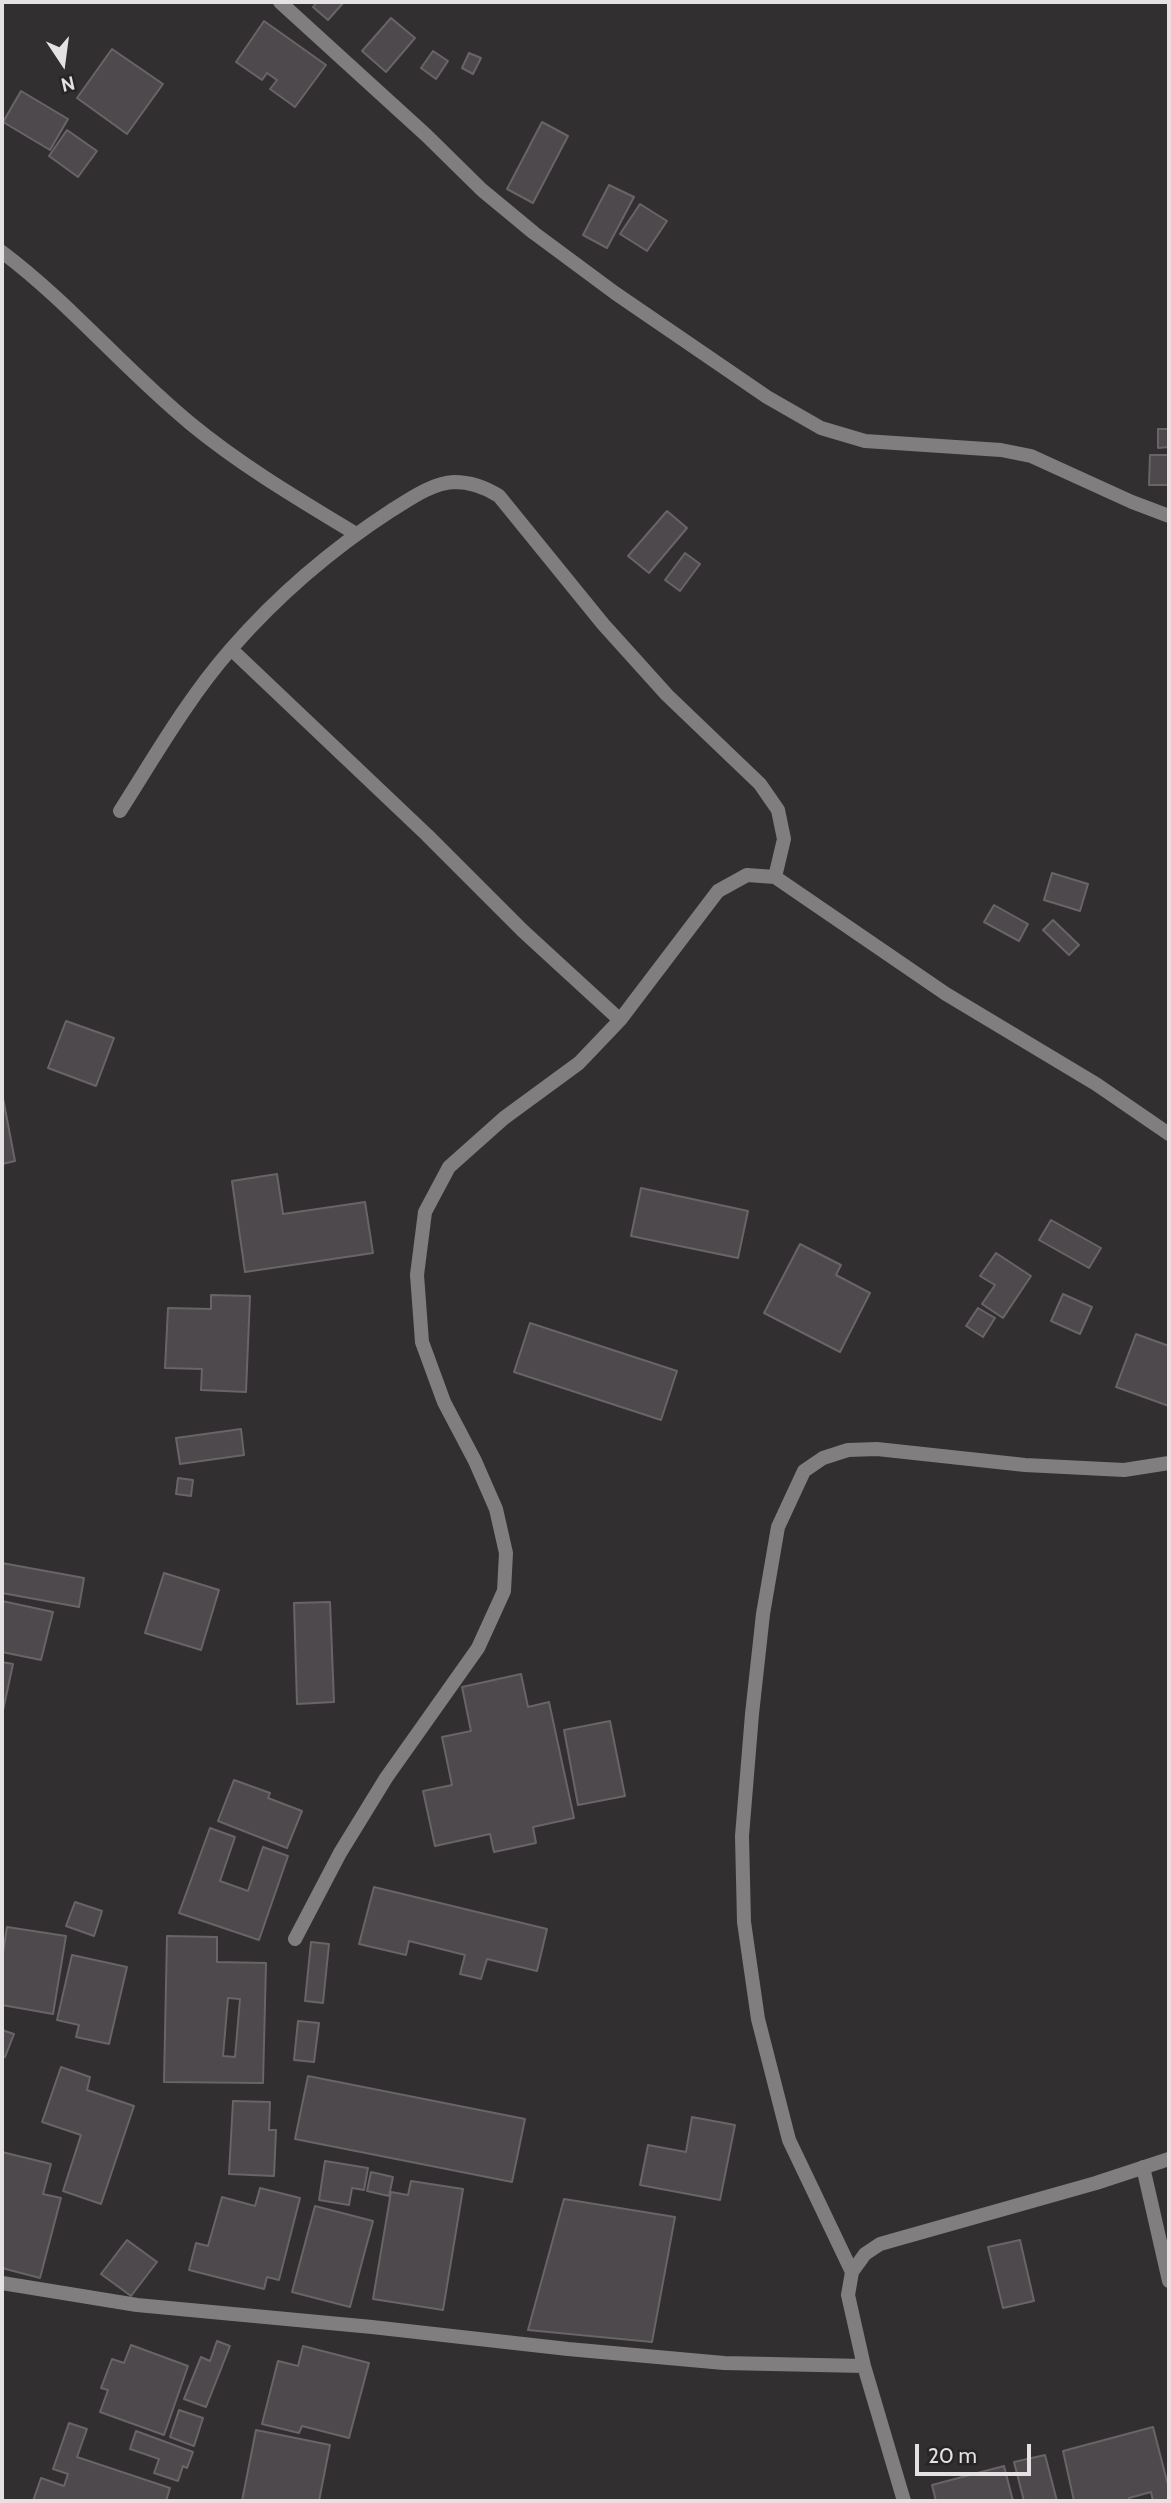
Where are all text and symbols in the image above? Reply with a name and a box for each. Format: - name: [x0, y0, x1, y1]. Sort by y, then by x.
- north arrow: [28, 28, 98, 98]
- text: N: [59, 71, 77, 97]
- scale bar: [919, 2430, 1034, 2474]
- text: 20 m: [928, 2443, 977, 2468]

